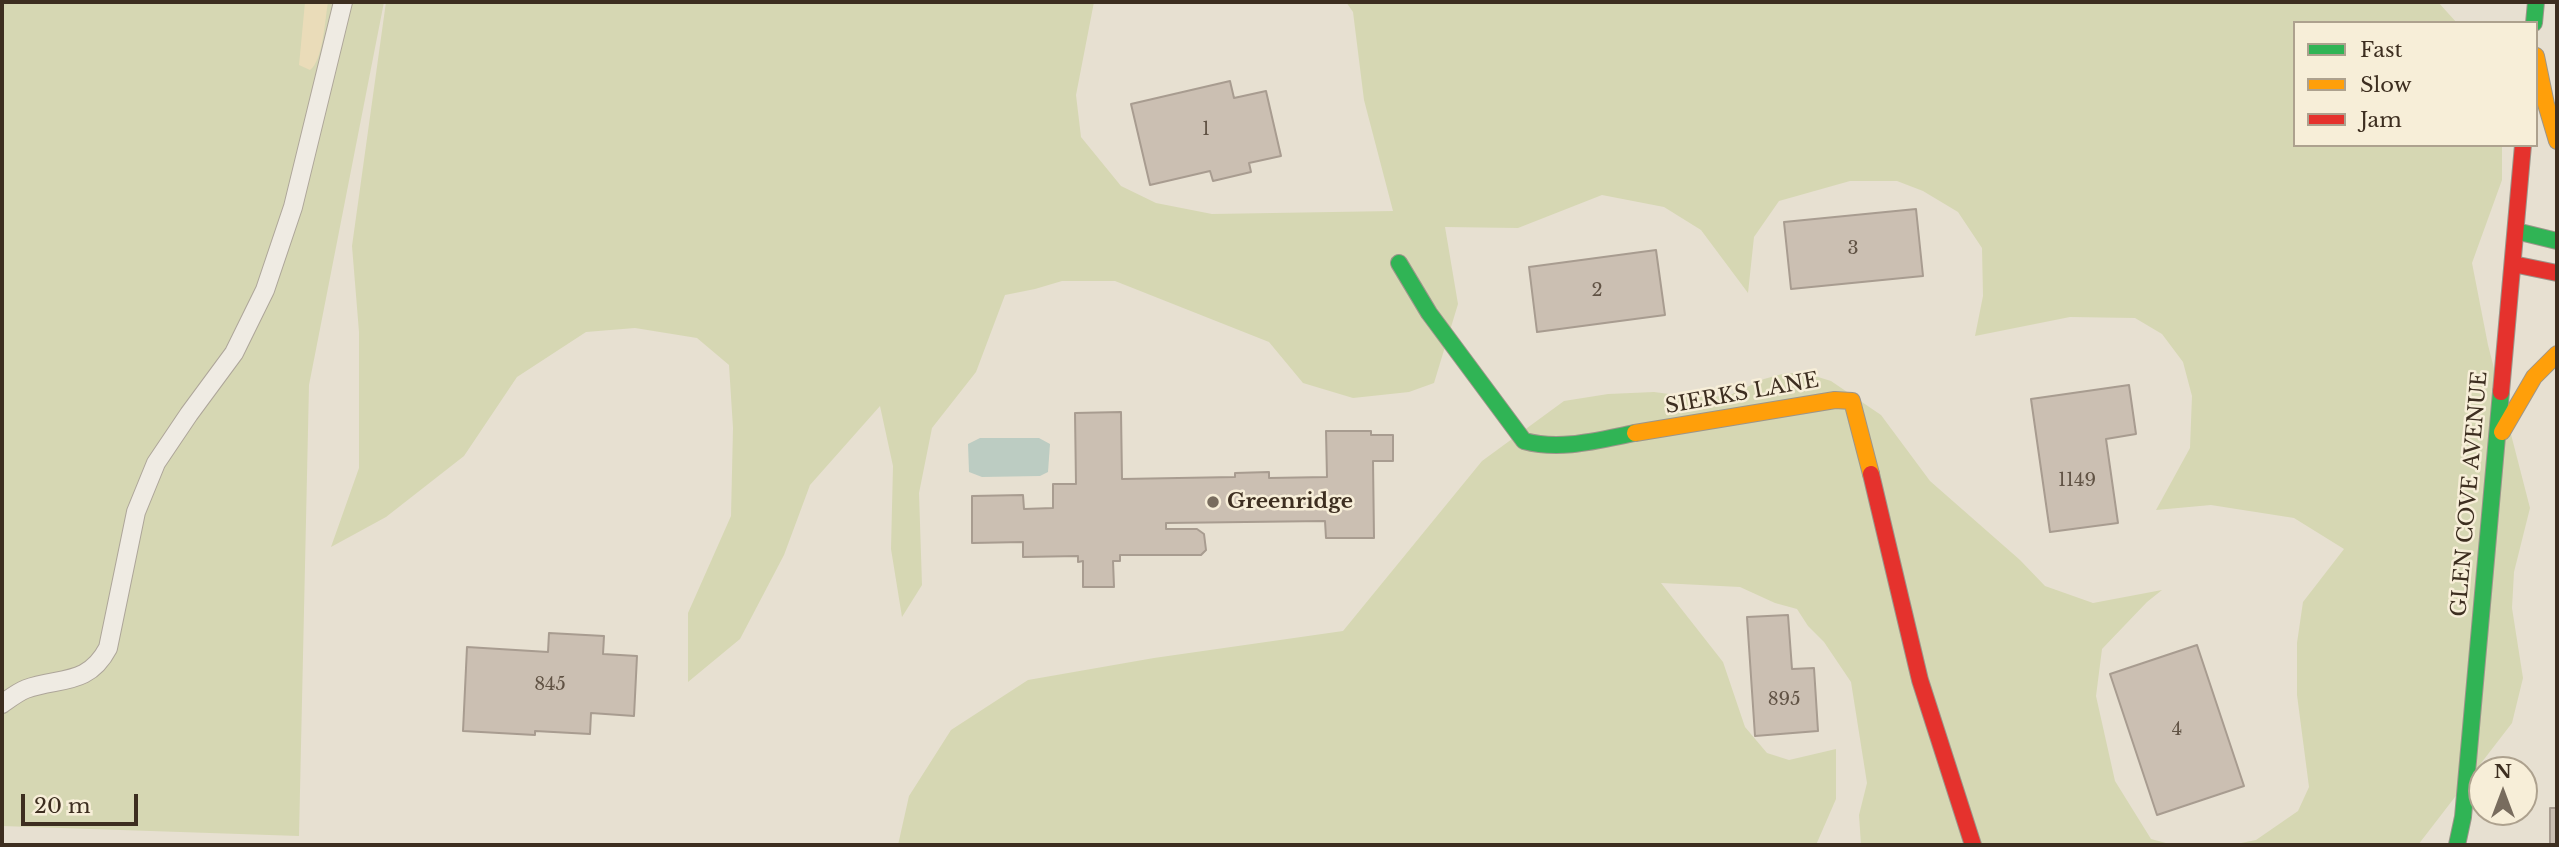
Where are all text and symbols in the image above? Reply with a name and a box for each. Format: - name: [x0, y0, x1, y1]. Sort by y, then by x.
- legend: [2293, 21, 2538, 147]
- text: Fast: [2360, 37, 2402, 63]
- text: Slow: [2360, 72, 2412, 98]
- text: Jam: [2360, 107, 2402, 133]
- house number: 1: [1202, 119, 1210, 141]
- house number: 3: [1847, 238, 1859, 260]
- house number: 2: [1591, 280, 1603, 302]
- street label: SIERKS LANE: [1663, 368, 1821, 420]
- street label: GLEN COVE AVENUE: [2447, 370, 2493, 618]
- house number: 1149: [2058, 470, 2096, 492]
- place label: Greenridge: [1227, 489, 1353, 515]
- marker: Greenridge: [1205, 494, 1221, 510]
- house number: 845: [534, 674, 566, 696]
- house number: 895: [1768, 689, 1800, 711]
- house number: 4: [2172, 719, 2182, 741]
- north arrow: [2468, 756, 2538, 826]
- text: N: [2494, 760, 2512, 783]
- scale bar: [24, 780, 142, 824]
- text: 20 m: [34, 793, 91, 819]

